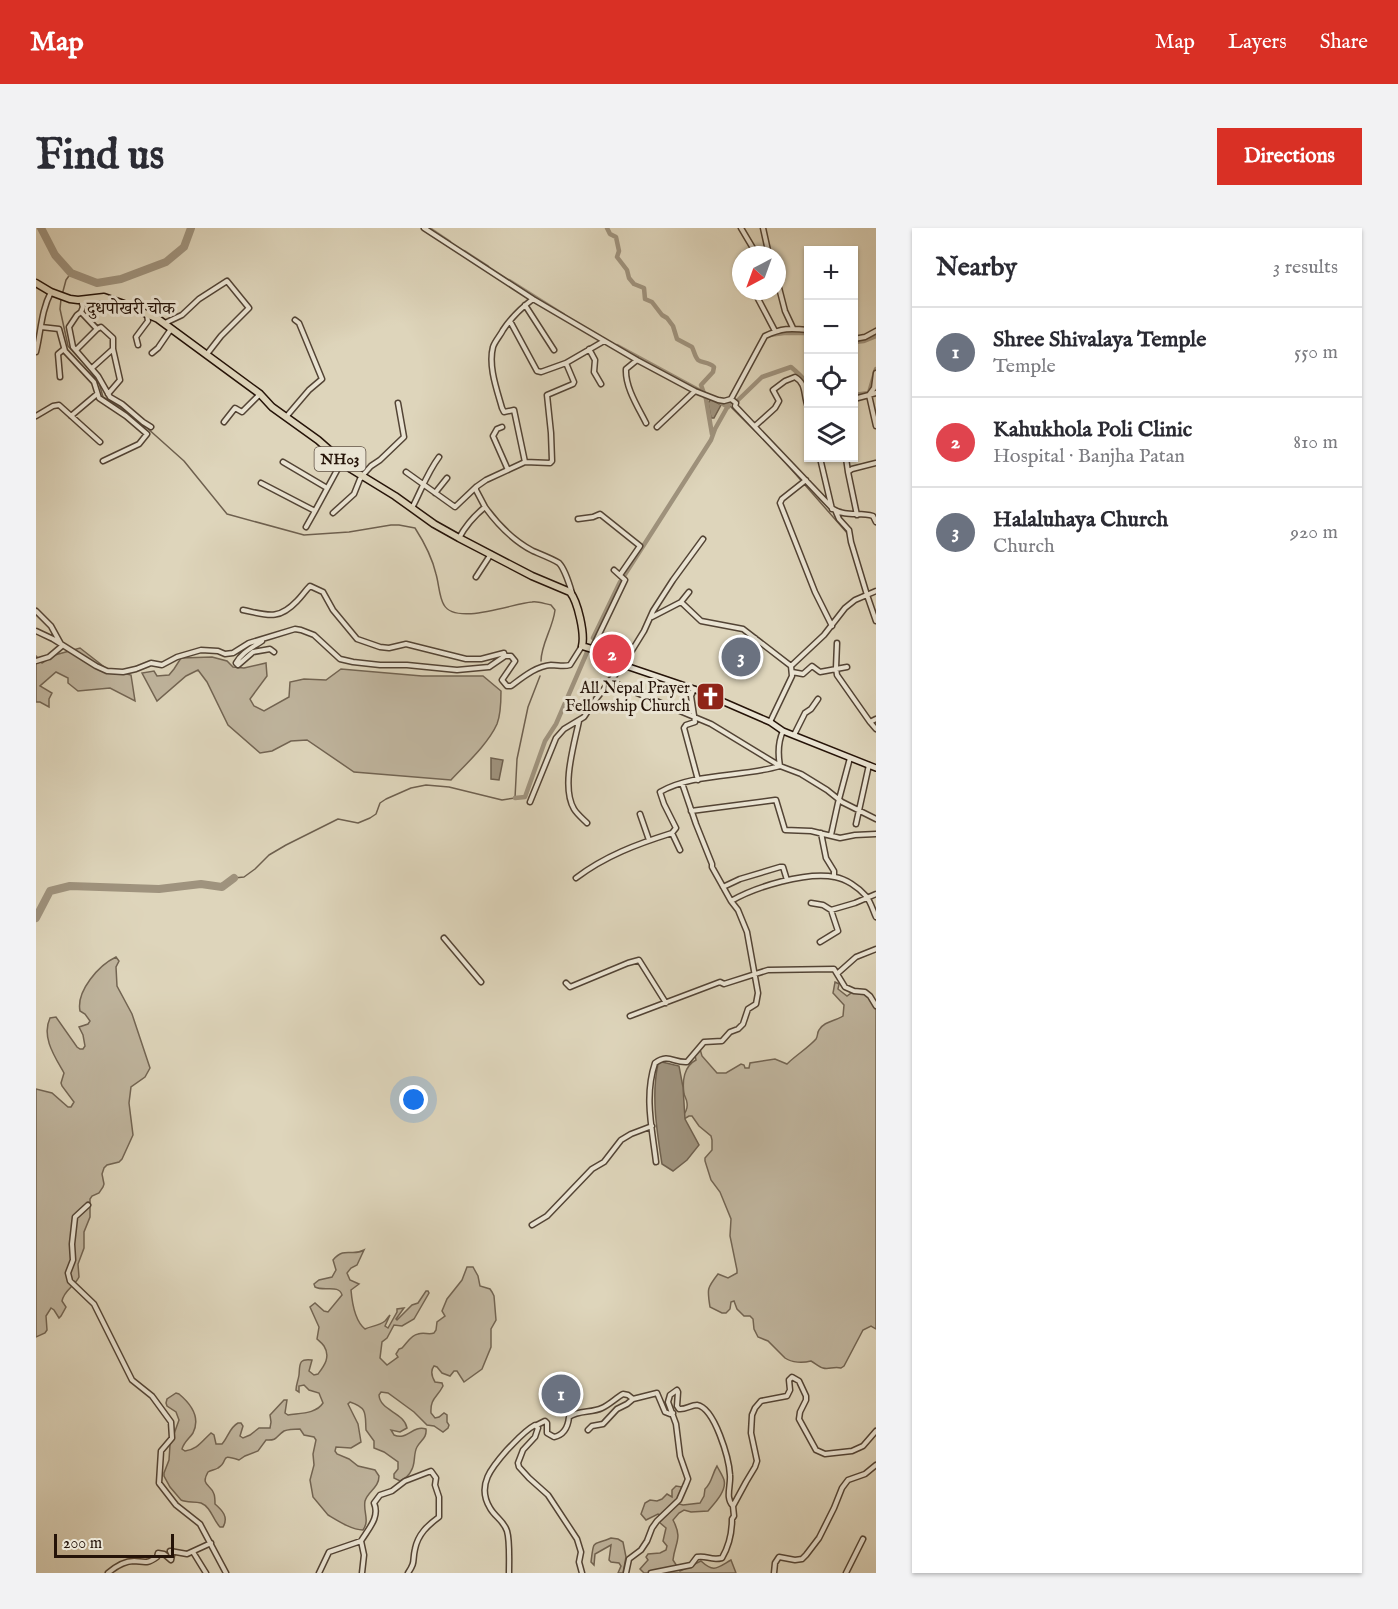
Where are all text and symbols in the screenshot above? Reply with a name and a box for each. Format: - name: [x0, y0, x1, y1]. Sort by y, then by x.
- text: Map: [30, 25, 84, 60]
- text: Map: [1155, 29, 1195, 56]
- text: Layers: [1228, 29, 1287, 56]
- text: Share: [1320, 29, 1368, 56]
- button: Directions: [1217, 128, 1362, 185]
- text: Find us: [36, 130, 164, 183]
- north arrow: [732, 246, 786, 300]
- map controls: [804, 246, 858, 462]
- button: +: [804, 246, 858, 300]
- text: Nearby: [936, 251, 1017, 284]
- text: 3 results: [1273, 255, 1338, 280]
- district label: दुधपोखरी चोक: [86, 297, 176, 321]
- button: −: [804, 300, 858, 354]
- text: Shree Shivalaya Temple: [993, 326, 1206, 354]
- text: 1: [952, 340, 959, 365]
- text: 550 m: [1294, 340, 1338, 365]
- button: locate: [804, 354, 858, 408]
- text: Temple: [993, 354, 1056, 379]
- button: layers: [804, 408, 858, 462]
- text: Kahukhola Poli Clinic: [993, 416, 1192, 444]
- text: 2: [951, 430, 960, 455]
- text: 810 m: [1293, 430, 1338, 455]
- text: Hospital · Banjha Patan: [993, 444, 1185, 469]
- road number: NH03: [314, 447, 366, 471]
- text: Halaluhaya Church: [993, 506, 1168, 534]
- text: 3: [952, 520, 959, 545]
- text: 920 m: [1290, 520, 1338, 545]
- text: Church: [993, 534, 1055, 559]
- pin: 2: [592, 632, 632, 676]
- pin: 3: [722, 634, 760, 680]
- place label: All Nepal Prayer Fellowship Church: [565, 679, 690, 717]
- church icon: All Nepal Prayer Fellowship Church: [695, 680, 727, 712]
- your location: [399, 1085, 428, 1114]
- pin: 1: [542, 1372, 580, 1416]
- scale bar: [54, 1531, 174, 1558]
- text: 200 m: [63, 1534, 102, 1554]

